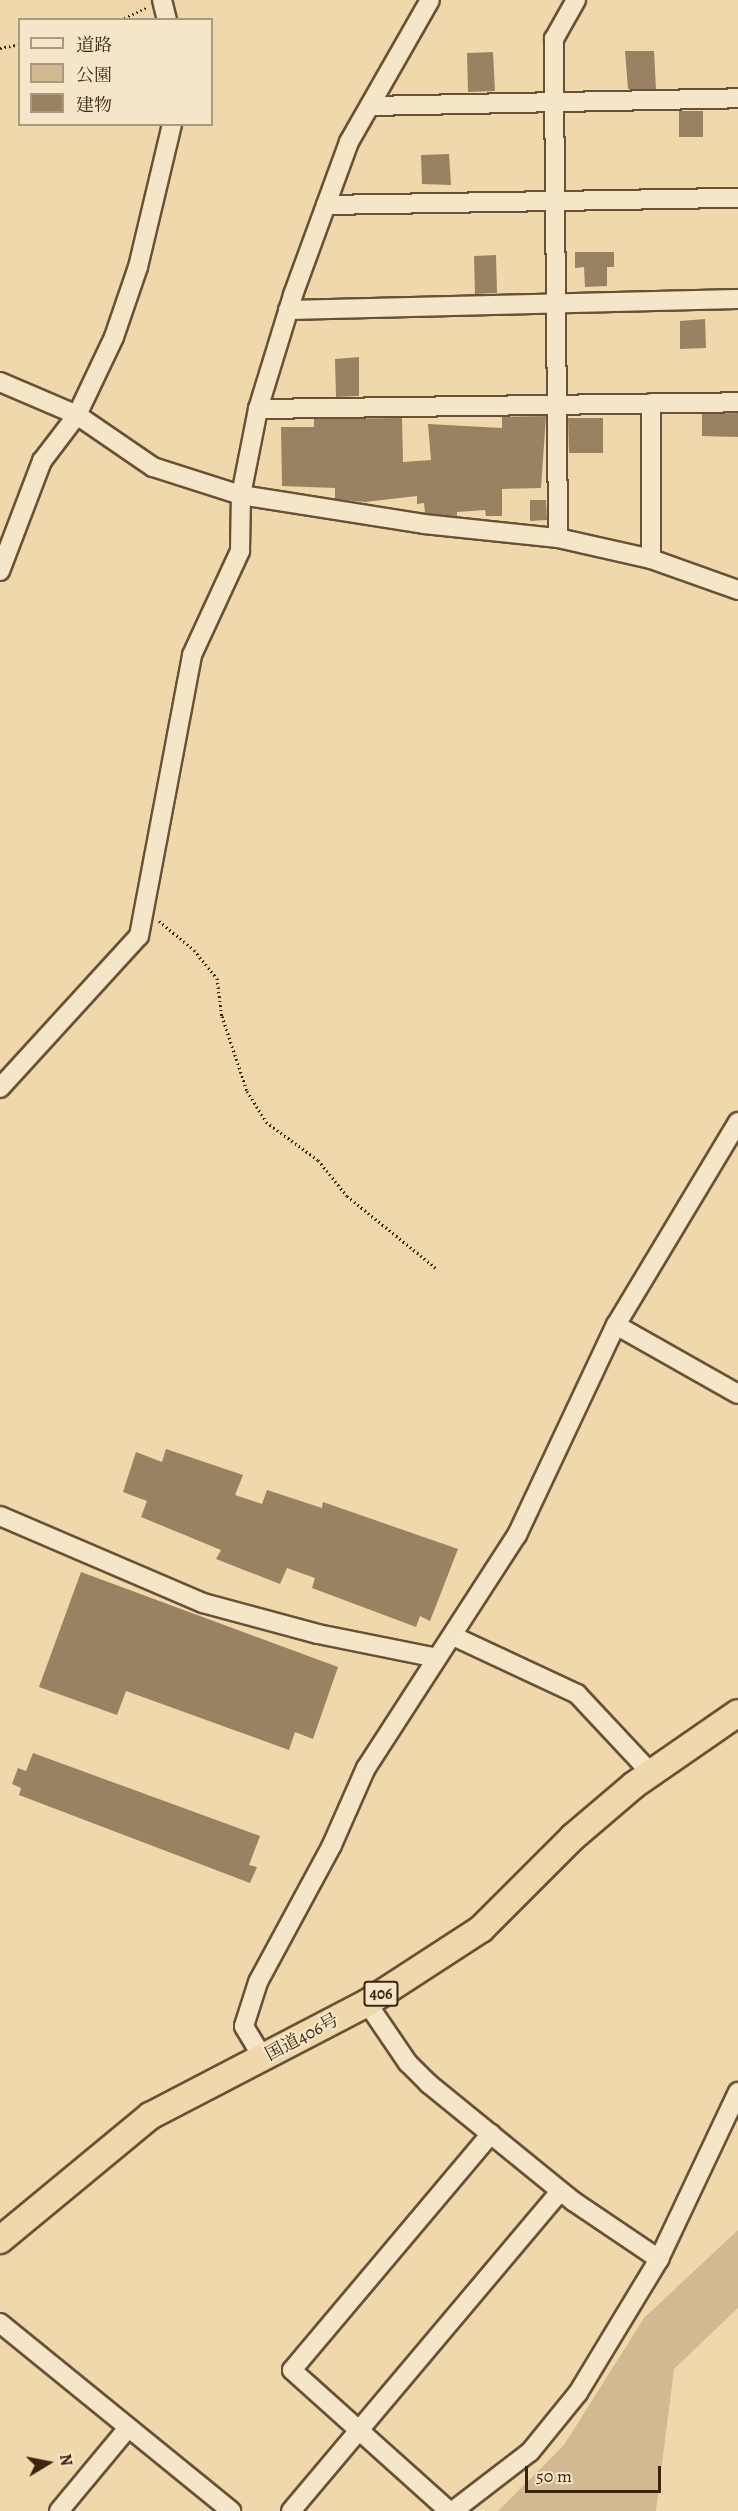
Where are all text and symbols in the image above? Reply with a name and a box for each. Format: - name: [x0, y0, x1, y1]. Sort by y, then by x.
- legend: [18, 18, 213, 126]
- text: 道路: [76, 33, 112, 57]
- text: 公園: [76, 63, 112, 87]
- text: 建物: [76, 93, 112, 117]
- road number: 406: [363, 1981, 399, 2007]
- street label: 国道406号: [262, 2009, 342, 2065]
- north arrow: [18, 2433, 78, 2493]
- text: N: [54, 2452, 78, 2468]
- scale bar: [528, 2454, 664, 2492]
- text: 50 m: [536, 2464, 572, 2488]

